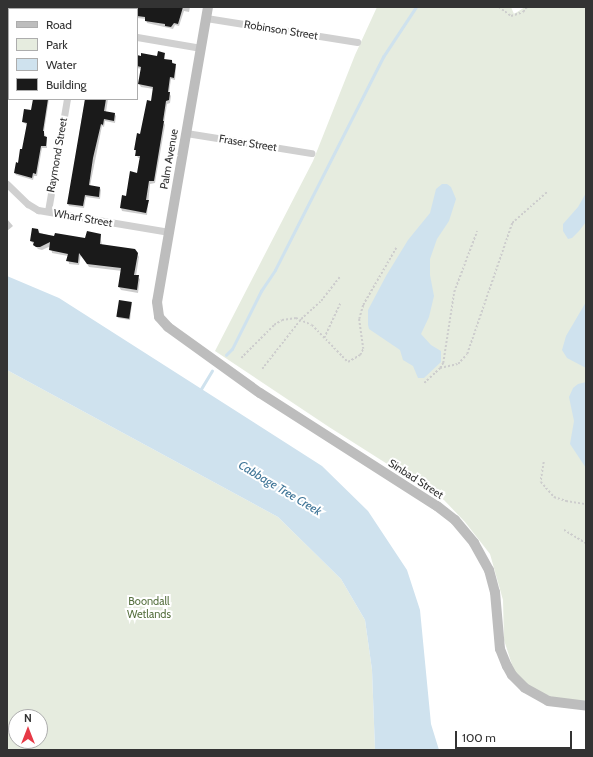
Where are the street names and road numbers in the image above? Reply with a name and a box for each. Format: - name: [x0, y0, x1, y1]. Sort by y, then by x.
- street label: Robinson Street: [243, 18, 319, 42]
- street label: Raymond Street: [44, 116, 70, 194]
- street label: Palm Avenue: [157, 128, 181, 190]
- street label: Fraser Street: [218, 132, 278, 154]
- street label: Wharf Street: [53, 206, 113, 230]
- street label: Sinbad Street: [386, 456, 446, 502]

